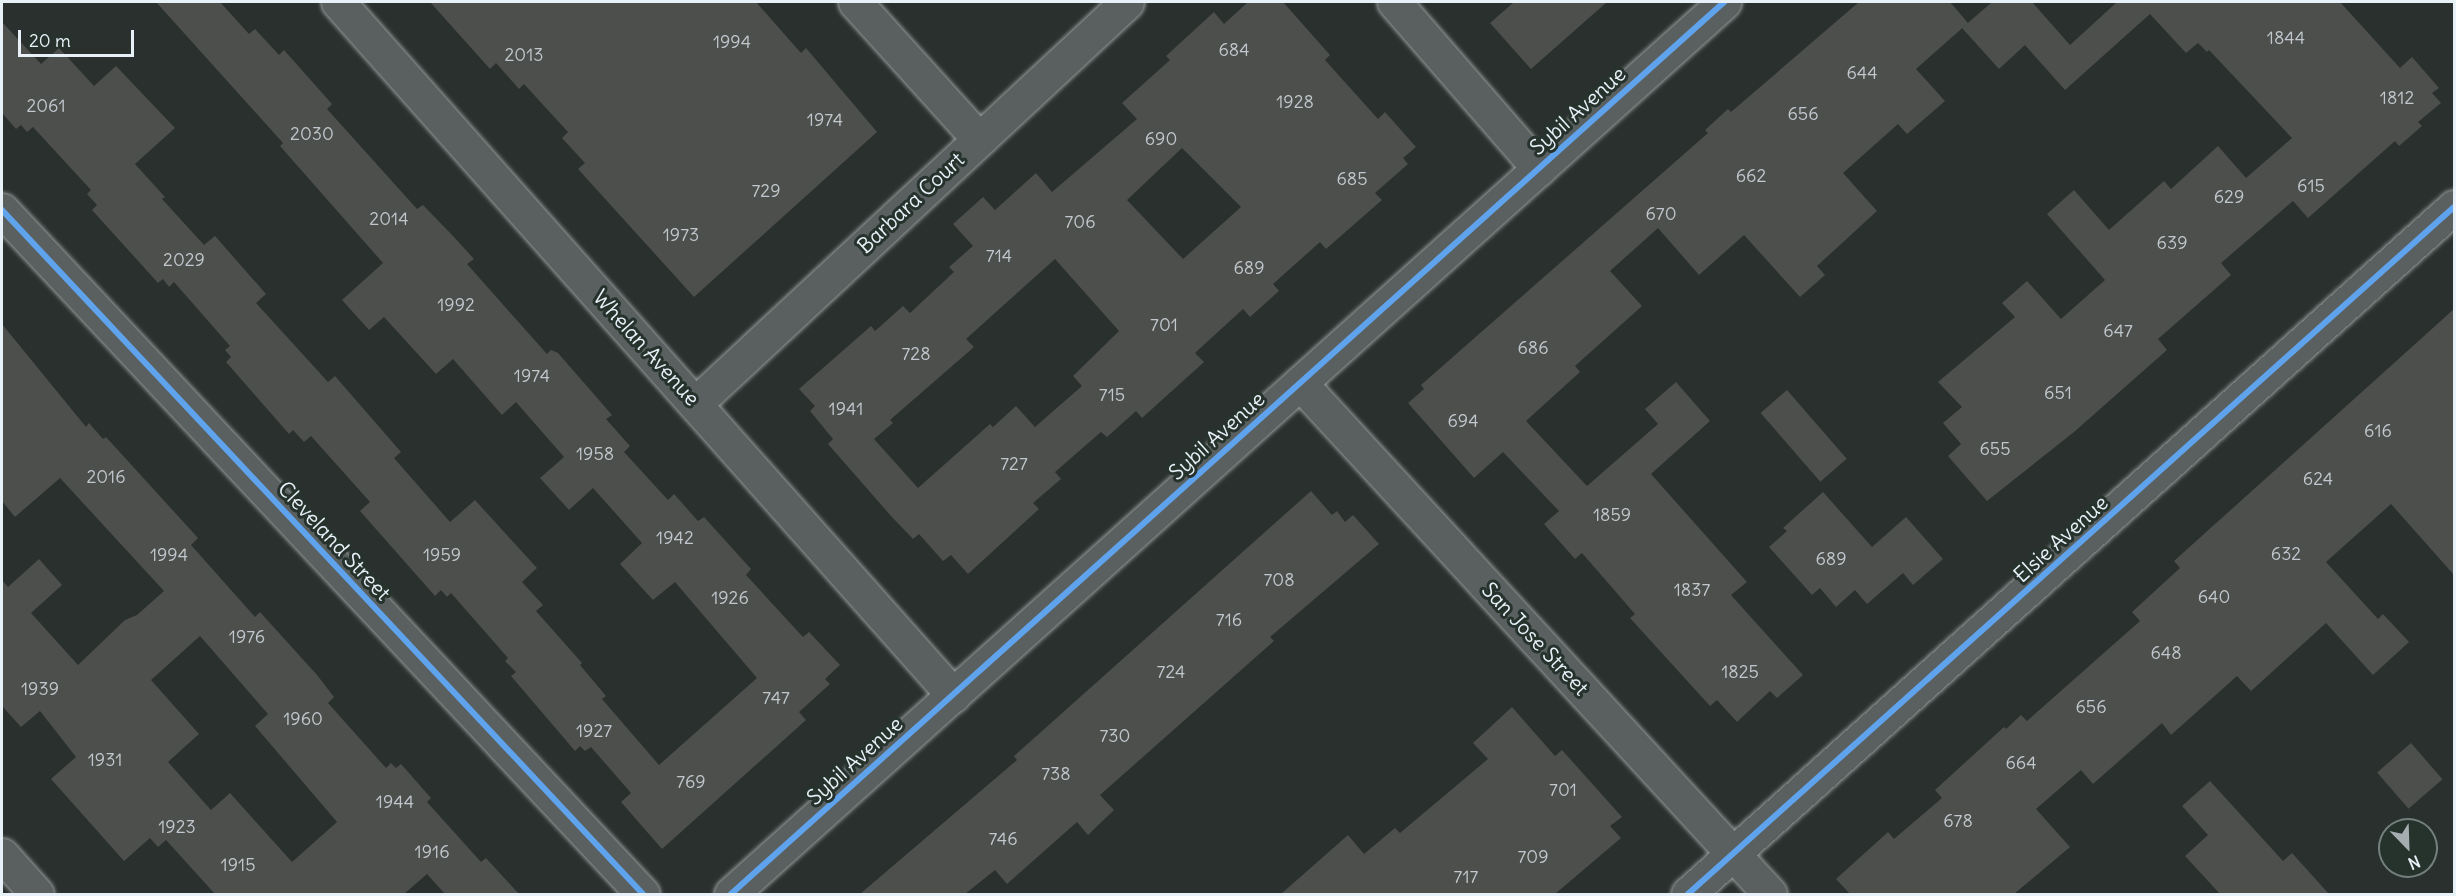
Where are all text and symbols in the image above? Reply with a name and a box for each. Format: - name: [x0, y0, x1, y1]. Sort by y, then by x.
- scale bar: [21, 18, 136, 56]
- house number: 1844: [2267, 27, 2305, 49]
- text: 20 m: [29, 29, 71, 52]
- house number: 1994: [713, 31, 751, 53]
- house number: 684: [1218, 39, 1250, 61]
- house number: 2013: [504, 44, 544, 66]
- street label: Sybil Avenue: [1525, 61, 1631, 161]
- house number: 644: [1846, 62, 1878, 84]
- house number: 1812: [2380, 87, 2414, 109]
- house number: 1928: [1276, 91, 1314, 113]
- house number: 2061: [26, 95, 66, 117]
- house number: 656: [1787, 103, 1819, 125]
- house number: 1974: [807, 109, 843, 131]
- house number: 2030: [290, 123, 334, 145]
- house number: 690: [1145, 128, 1177, 150]
- street label: Barbara Court: [852, 147, 970, 259]
- house number: 662: [1736, 165, 1766, 187]
- house number: 685: [1336, 168, 1368, 190]
- house number: 615: [2297, 175, 2325, 197]
- house number: 729: [751, 180, 781, 202]
- house number: 629: [2214, 186, 2244, 208]
- house number: 670: [1645, 203, 1677, 225]
- house number: 2014: [369, 208, 409, 230]
- house number: 706: [1064, 211, 1096, 233]
- house number: 1973: [663, 224, 699, 246]
- house number: 639: [2157, 232, 2187, 254]
- house number: 714: [986, 245, 1012, 267]
- house number: 2029: [163, 249, 205, 271]
- house number: 689: [1233, 257, 1265, 279]
- street label: Whelan Avenue: [588, 285, 704, 411]
- house number: 1992: [437, 294, 475, 316]
- house number: 701: [1150, 314, 1178, 336]
- house number: 647: [2103, 320, 2133, 342]
- house number: 686: [1517, 337, 1549, 359]
- house number: 728: [901, 343, 931, 365]
- house number: 1974: [514, 365, 550, 387]
- house number: 651: [2044, 382, 2072, 404]
- house number: 715: [1099, 384, 1125, 406]
- street label: Sybil Avenue: [1164, 386, 1270, 486]
- house number: 1941: [829, 398, 863, 420]
- house number: 694: [1447, 410, 1479, 432]
- house number: 616: [2364, 420, 2392, 442]
- house number: 655: [1979, 438, 2011, 460]
- house number: 1958: [576, 443, 614, 465]
- house number: 727: [1000, 453, 1028, 475]
- house number: 2016: [86, 466, 126, 488]
- house number: 624: [2303, 468, 2333, 490]
- street label: Cleveland Street: [272, 476, 396, 606]
- street label: Elsie Avenue: [2009, 490, 2113, 588]
- house number: 1859: [1593, 504, 1631, 526]
- house number: 1942: [656, 527, 694, 549]
- house number: 632: [2271, 543, 2301, 565]
- house number: 1994: [150, 544, 188, 566]
- house number: 1959: [423, 544, 461, 566]
- house number: 689: [1815, 548, 1847, 570]
- house number: 708: [1263, 569, 1295, 591]
- street label: San Jose Street: [1476, 577, 1594, 701]
- house number: 1837: [1674, 579, 1710, 601]
- house number: 640: [2198, 586, 2230, 608]
- house number: 1926: [711, 587, 749, 609]
- house number: 716: [1216, 609, 1242, 631]
- house number: 1976: [229, 626, 265, 648]
- house number: 648: [2150, 642, 2182, 664]
- house number: 724: [1157, 661, 1185, 683]
- house number: 1825: [1721, 661, 1759, 683]
- house number: 1939: [21, 678, 59, 700]
- house number: 747: [762, 687, 790, 709]
- house number: 656: [2075, 696, 2107, 718]
- house number: 1960: [283, 708, 323, 730]
- street label: Sybil Avenue: [802, 711, 908, 811]
- house number: 1927: [576, 720, 612, 742]
- house number: 730: [1100, 725, 1130, 747]
- house number: 1931: [88, 749, 122, 771]
- house number: 664: [2005, 752, 2037, 774]
- house number: 738: [1041, 763, 1071, 785]
- house number: 769: [676, 771, 706, 793]
- house number: 701: [1549, 779, 1577, 801]
- house number: 1944: [376, 791, 414, 813]
- house number: 678: [1943, 810, 1973, 832]
- house number: 1923: [158, 816, 196, 838]
- north arrow: [2378, 818, 2438, 878]
- house number: 746: [988, 828, 1018, 850]
- house number: 1916: [414, 841, 450, 863]
- house number: 709: [1517, 846, 1549, 868]
- text: N: [2405, 851, 2423, 874]
- house number: 1915: [221, 854, 255, 876]
- house number: 717: [1454, 866, 1478, 888]

